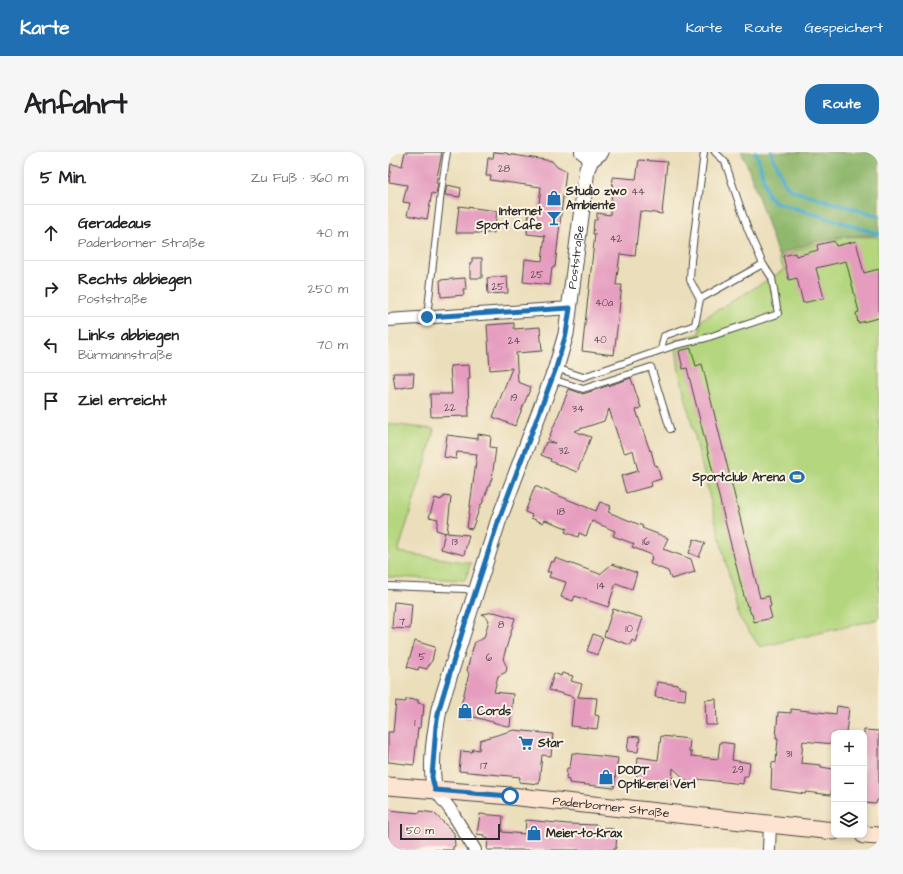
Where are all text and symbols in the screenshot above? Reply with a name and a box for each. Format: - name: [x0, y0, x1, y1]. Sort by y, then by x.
- text: Karte: [20, 15, 70, 42]
- text: Karte: [686, 18, 722, 38]
- text: Route: [744, 18, 782, 38]
- text: Gespeichert: [804, 18, 883, 38]
- button: Route: [805, 84, 879, 124]
- text: Anfahrt: [24, 85, 127, 124]
- house number: 28: [498, 162, 511, 176]
- text: 5 Min.: [40, 166, 86, 190]
- text: Zu Fuß · 360 m: [251, 169, 348, 187]
- place label: Studio zwo Ambiente: [565, 183, 627, 214]
- house number: 44: [631, 185, 645, 199]
- shop icon: Studio zwo Ambiente: [545, 189, 563, 207]
- place label: Internet Sport Cafe: [475, 203, 543, 235]
- bar icon: Internet Sport Cafe: [545, 209, 563, 227]
- text: Geradeaus: [78, 213, 151, 234]
- icon: ahead: [40, 222, 62, 244]
- text: 40 m: [316, 224, 348, 242]
- street label: Poststraße: [564, 224, 589, 290]
- house number: 42: [610, 232, 623, 246]
- text: Paderborner Straße: [78, 234, 205, 252]
- house number: 25: [531, 268, 543, 282]
- text: Rechts abbiegen: [78, 269, 192, 290]
- icon: right: [40, 278, 62, 300]
- text: 250 m: [308, 280, 348, 298]
- house number: 25: [492, 280, 504, 294]
- text: Poststraße: [78, 290, 147, 308]
- house number: 40a: [595, 296, 613, 310]
- route end: [418, 308, 436, 326]
- text: Links abbiegen: [78, 325, 179, 346]
- house number: 40: [593, 333, 607, 347]
- icon: left: [40, 334, 62, 356]
- house number: 24: [508, 334, 520, 348]
- text: 70 m: [316, 336, 348, 354]
- text: Bürmannstraße: [78, 346, 173, 364]
- icon: arrive: [40, 390, 62, 412]
- text: Ziel erreicht: [78, 390, 167, 411]
- house number: 19: [511, 391, 518, 405]
- house number: 22: [444, 401, 456, 415]
- house number: 34: [572, 402, 584, 416]
- house number: 32: [559, 444, 570, 458]
- sports icon: Sportclub Arena: [788, 468, 806, 486]
- place label: Sportclub Arena: [691, 469, 786, 487]
- house number: 18: [557, 505, 565, 519]
- house number: 13: [452, 535, 458, 549]
- house number: 16: [642, 535, 650, 549]
- house number: 14: [597, 579, 605, 593]
- house number: 7: [399, 615, 405, 629]
- house number: 8: [498, 618, 505, 632]
- house number: 10: [625, 622, 633, 636]
- house number: 5: [418, 650, 426, 664]
- house number: 6: [486, 651, 493, 665]
- shop icon: Cords: [456, 702, 474, 720]
- place label: Cords: [477, 703, 511, 720]
- house number: 1: [414, 716, 416, 730]
- map controls: [831, 730, 867, 838]
- button: +: [831, 730, 867, 766]
- supermarket icon: Star: [517, 734, 535, 752]
- place label: Star: [537, 735, 564, 752]
- house number: 31: [786, 747, 793, 761]
- house number: 17: [480, 759, 488, 773]
- place label: DODT Optikerei Verl: [618, 762, 696, 794]
- house number: 29: [732, 763, 744, 777]
- button: −: [831, 766, 867, 802]
- shop icon: DODT Optikerei Verl: [597, 768, 615, 786]
- route start: [501, 787, 519, 805]
- street label: Paderborner Straße: [552, 793, 671, 822]
- button: layers: [831, 802, 867, 838]
- scale bar: [400, 822, 500, 841]
- text: 50 m: [406, 823, 434, 838]
- shop icon: Meier-to-Krax: [525, 824, 543, 842]
- place label: Meier-to-Krax: [546, 825, 622, 842]

